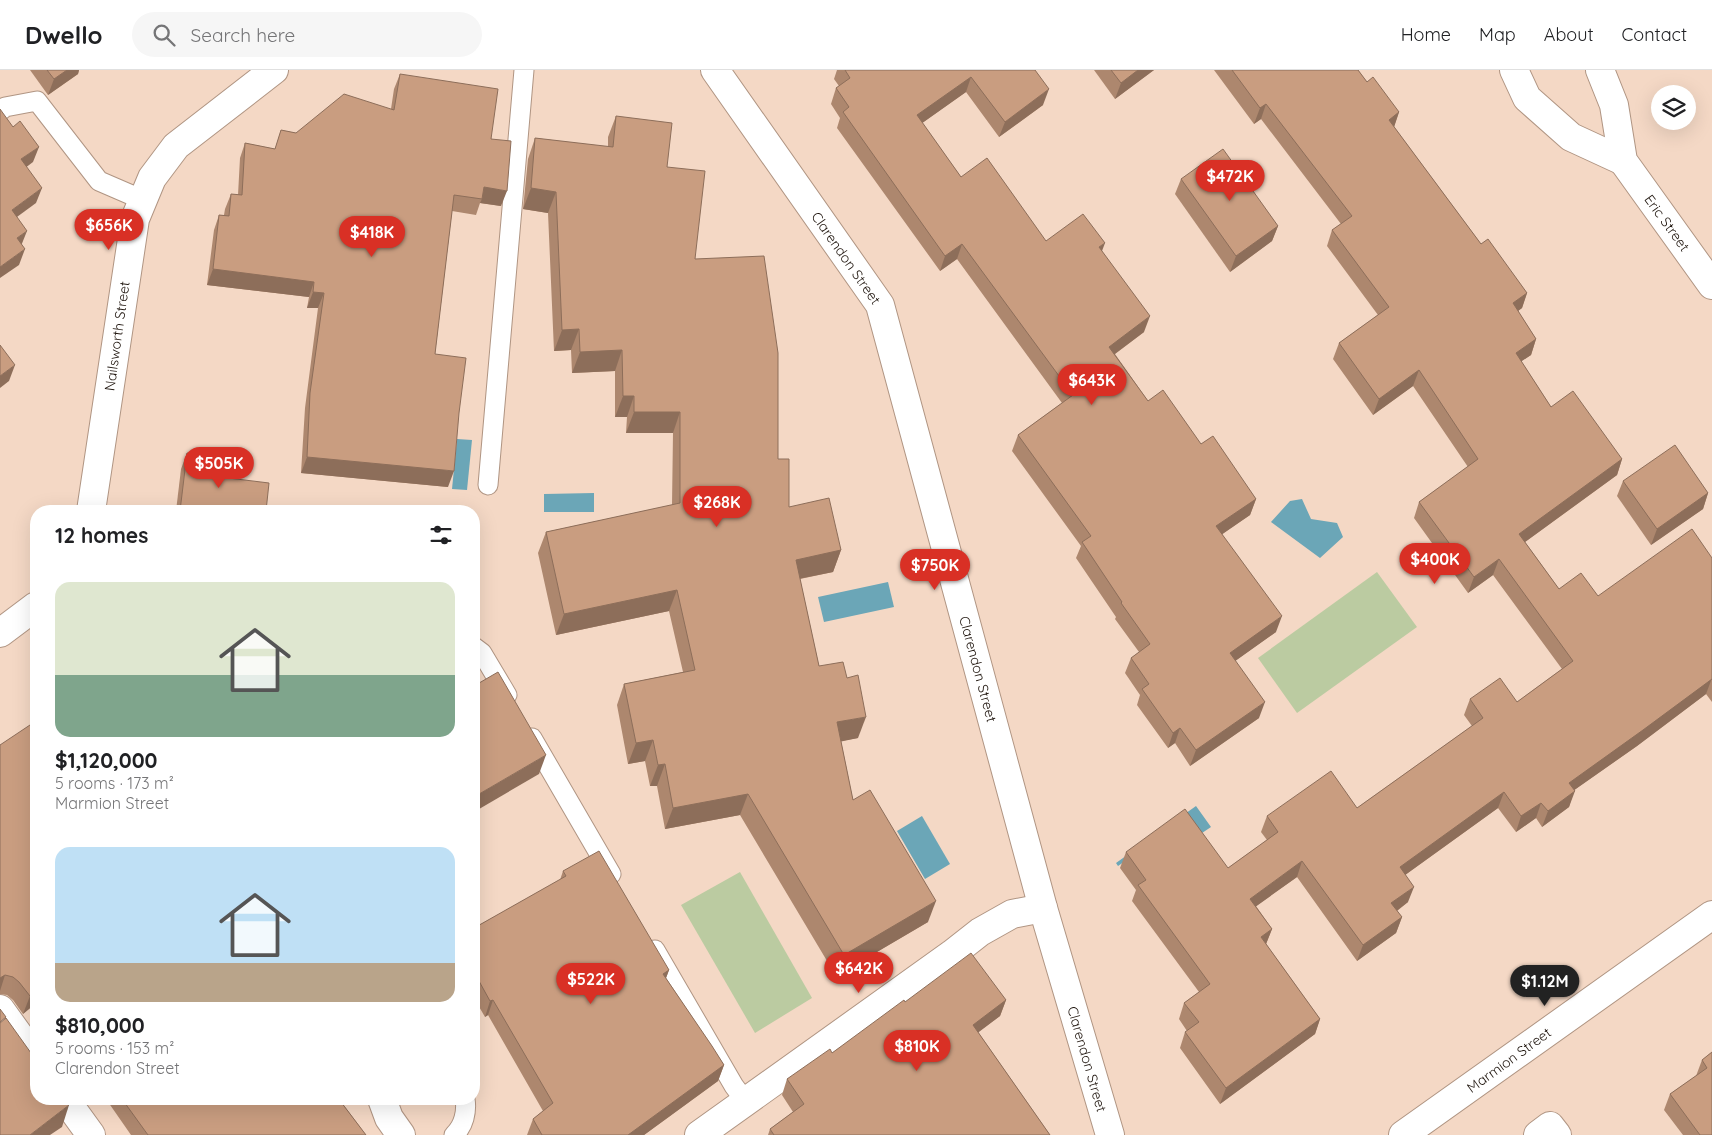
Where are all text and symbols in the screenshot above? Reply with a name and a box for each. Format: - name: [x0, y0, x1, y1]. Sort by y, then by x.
- search box: [132, 12, 482, 57]
- text: Dwello: [25, 20, 102, 50]
- icon: search: [150, 21, 178, 49]
- text: Search here: [190, 23, 295, 47]
- text: Home: [1401, 23, 1451, 46]
- text: Map: [1479, 23, 1516, 46]
- text: About: [1544, 23, 1594, 46]
- text: Contact: [1622, 23, 1687, 46]
- map controls: [1651, 85, 1696, 130]
- button: layers: [1651, 85, 1696, 130]
- pin: $472K: [1195, 160, 1265, 202]
- text: $472K: [1207, 166, 1253, 186]
- street label: Eric Street: [1640, 191, 1694, 255]
- pin: $656K: [74, 208, 144, 251]
- street label: Clarendon Street: [807, 208, 885, 308]
- text: $656K: [86, 215, 132, 235]
- pin: $418K: [337, 216, 407, 258]
- text: $418K: [350, 222, 394, 242]
- street label: Nailsworth Street: [100, 280, 134, 392]
- pin: $643K: [1057, 364, 1127, 406]
- text: $643K: [1069, 370, 1115, 390]
- pin: $505K: [184, 446, 254, 489]
- text: $505K: [195, 453, 243, 473]
- pin: $268K: [682, 486, 752, 528]
- text: $268K: [694, 492, 740, 512]
- icon: filters: [427, 521, 455, 549]
- text: 12 homes: [55, 522, 148, 548]
- pin: $400K: [1400, 542, 1470, 585]
- pin: $750K: [900, 548, 970, 591]
- text: $400K: [1410, 549, 1460, 569]
- text: $750K: [911, 555, 959, 575]
- street label: Clarendon Street: [955, 614, 1001, 724]
- icon: home: [210, 615, 300, 705]
- text: $1,120,000: [55, 747, 157, 773]
- text: 5 rooms · 173 m²: [55, 773, 174, 793]
- text: Marmion Street: [55, 793, 169, 813]
- icon: home: [210, 880, 300, 970]
- pin: $642K: [824, 952, 894, 994]
- text: $642K: [835, 958, 883, 978]
- pin: $522K: [556, 962, 626, 1005]
- pin: $1.12M: [1504, 964, 1586, 1007]
- text: $522K: [567, 969, 615, 989]
- text: $1.12M: [1521, 971, 1569, 991]
- street label: Clarendon Street: [1063, 1004, 1111, 1114]
- text: $810,000: [55, 1012, 145, 1038]
- street label: Marmion Street: [1463, 1023, 1555, 1097]
- pin: $810K: [882, 1030, 952, 1072]
- text: $810K: [895, 1036, 939, 1056]
- text: 5 rooms · 153 m²: [55, 1038, 174, 1058]
- text: Clarendon Street: [55, 1058, 180, 1078]

